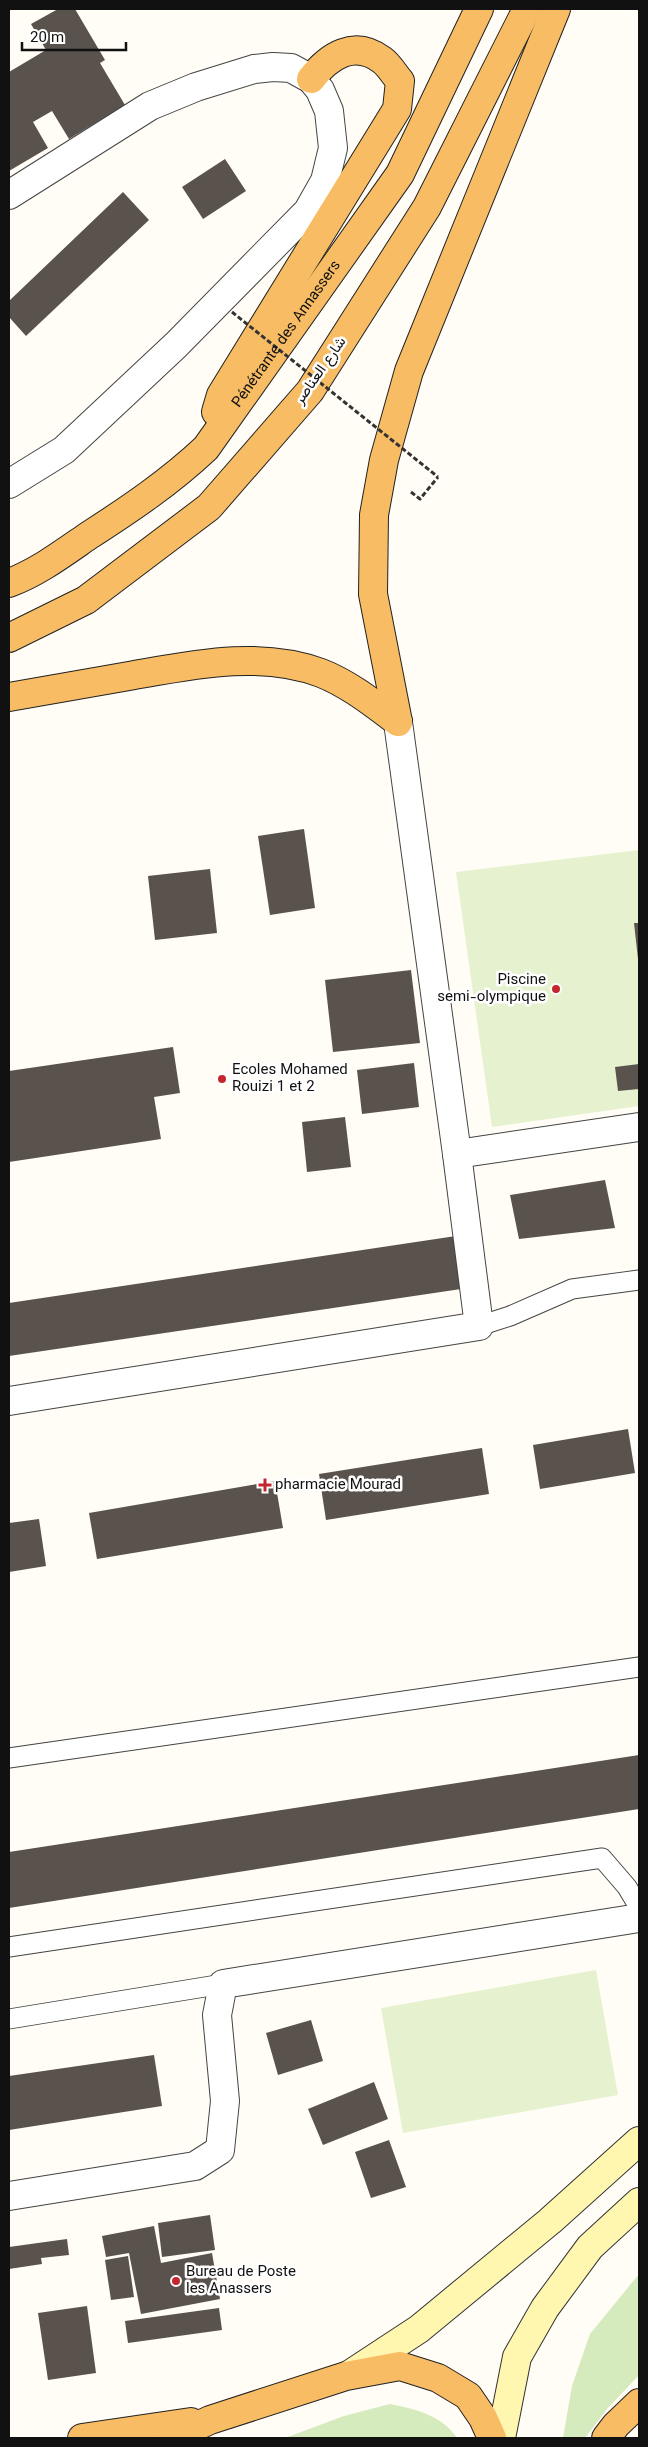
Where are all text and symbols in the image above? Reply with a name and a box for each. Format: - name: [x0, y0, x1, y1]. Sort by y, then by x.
- scale bar: [22, 20, 126, 52]
- text: 20 m: [30, 27, 64, 50]
- street label: Pénétrante des Annassers: [226, 256, 347, 413]
- street label: شارع العناصر: [289, 332, 353, 410]
- place label: Piscine semi-olympique: [437, 969, 546, 1009]
- marker: Piscine semi-olympique: [550, 983, 562, 995]
- place label: Ecoles Mohamed Rouizi 1 et 2: [232, 1059, 348, 1099]
- marker: Ecoles Mohamed Rouizi 1 et 2: [216, 1073, 228, 1085]
- place label: pharmacie Mourad: [275, 1474, 401, 1497]
- marker: pharmacie Mourad: [259, 1479, 271, 1491]
- place label: Bureau de Poste les Anassers: [186, 2261, 296, 2301]
- marker: Bureau de Poste les Anassers: [170, 2275, 182, 2287]

